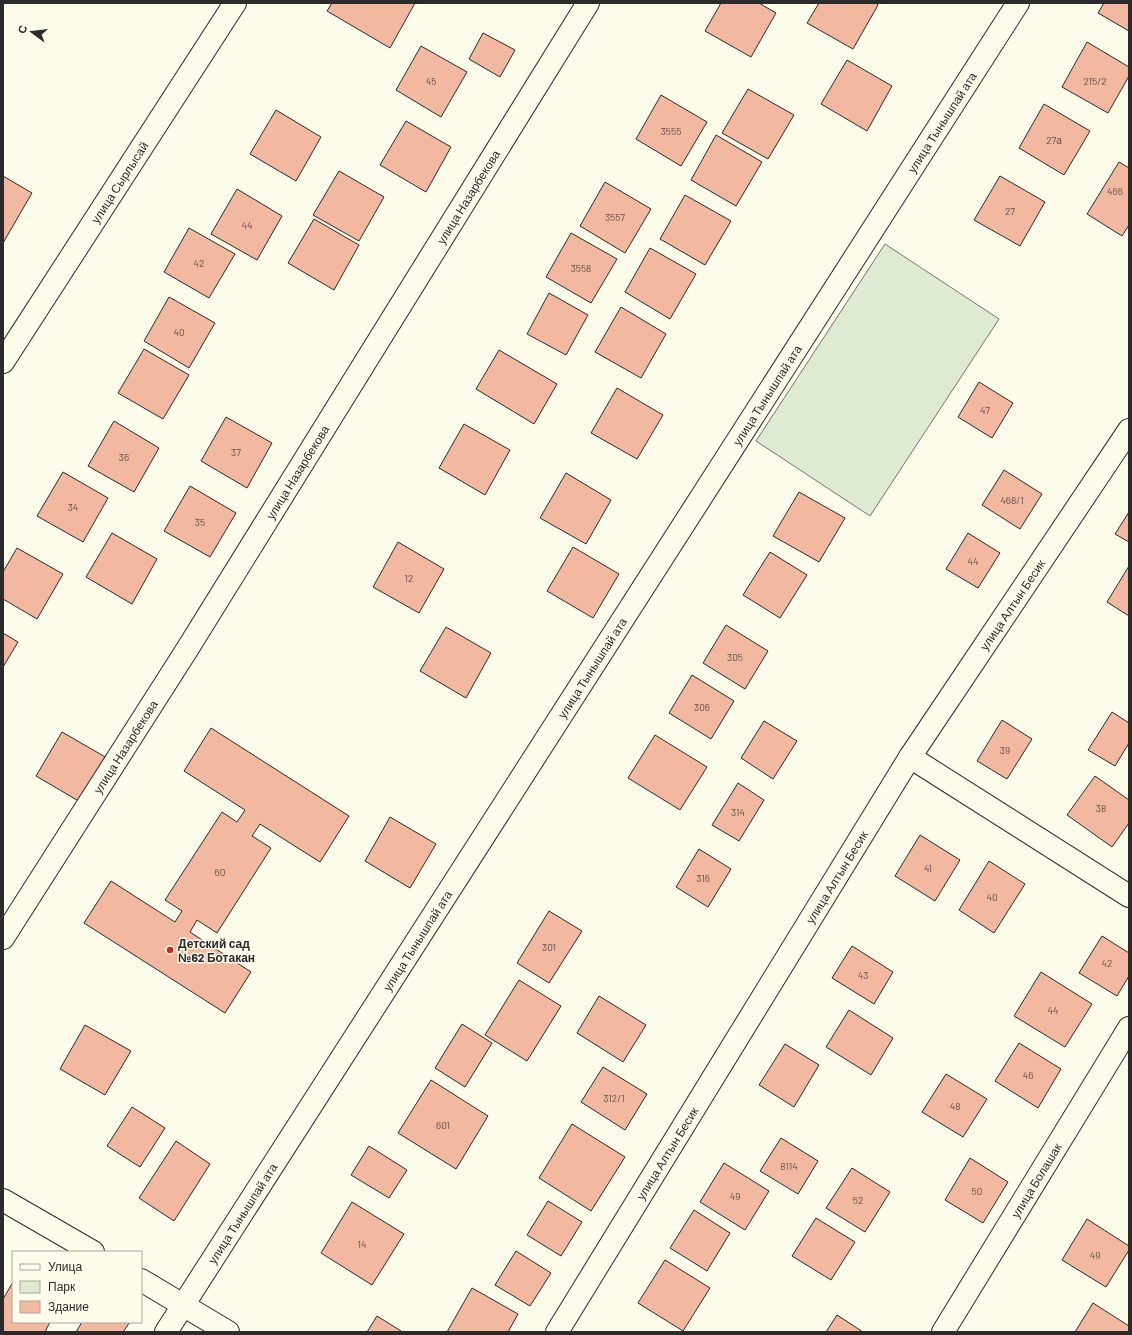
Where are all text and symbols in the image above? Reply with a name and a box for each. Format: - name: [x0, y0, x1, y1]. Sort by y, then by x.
- north arrow: [12, 12, 52, 52]
- text: С: [15, 24, 29, 35]
- street label: улица Тынышпай ата: [904, 69, 979, 176]
- house number: 45: [426, 75, 436, 87]
- house number: 215/2: [1083, 75, 1107, 87]
- house number: 3555: [661, 125, 681, 137]
- house number: 27а: [1046, 134, 1062, 146]
- street label: улица Сырлысай: [88, 139, 151, 226]
- street label: улица Назарбекова: [433, 147, 502, 247]
- house number: 466: [1107, 185, 1123, 197]
- house number: 27: [1005, 205, 1015, 217]
- house number: 3557: [605, 211, 625, 223]
- house number: 44: [241, 219, 253, 231]
- house number: 42: [194, 257, 204, 269]
- house number: 3558: [571, 262, 591, 274]
- house number: 40: [173, 326, 185, 338]
- street label: улица Тынышпай ата: [729, 342, 804, 448]
- house number: 47: [980, 404, 990, 416]
- street label: улица Назарбекова: [263, 422, 332, 522]
- house number: 37: [231, 446, 241, 458]
- house number: 36: [119, 451, 129, 463]
- house number: 468/1: [1000, 494, 1024, 506]
- house number: 34: [68, 501, 78, 513]
- house number: 35: [195, 516, 205, 528]
- house number: 44: [967, 555, 979, 567]
- street label: улица Алтын Бесик: [977, 556, 1048, 653]
- house number: 12: [405, 572, 413, 584]
- street label: улица Тынышпай ата: [554, 615, 629, 721]
- house number: 305: [727, 651, 743, 663]
- street label: улица Назарбекова: [90, 697, 160, 796]
- house number: 306: [694, 701, 710, 713]
- house number: 39: [1000, 744, 1010, 756]
- house number: 38: [1096, 802, 1106, 814]
- house number: 314: [731, 806, 745, 818]
- street label: улица Алтын Бесик: [803, 827, 871, 926]
- house number: 41: [924, 862, 932, 874]
- house number: 60: [215, 866, 225, 878]
- house number: 316: [696, 872, 710, 884]
- street label: улица Тынышпай ата: [380, 887, 454, 994]
- house number: 40: [986, 891, 998, 903]
- place label: Детский сад №62 Ботакан: [178, 936, 255, 964]
- house number: 301: [542, 941, 556, 953]
- marker: Детский сад №62 Ботакан: [165, 945, 175, 955]
- house number: 42: [1102, 957, 1112, 969]
- house number: 43: [858, 969, 868, 981]
- house number: 44: [1047, 1004, 1059, 1016]
- house number: 46: [1023, 1069, 1033, 1081]
- house number: 312/1: [603, 1092, 625, 1104]
- house number: 48: [950, 1100, 960, 1112]
- street label: улица Алтын Бесик: [633, 1103, 701, 1202]
- house number: 601: [436, 1119, 450, 1131]
- street label: улица Болашак: [1008, 1140, 1064, 1221]
- street label: улица Тынышпай ата: [205, 1160, 280, 1267]
- house number: 8114: [780, 1160, 798, 1172]
- house number: 50: [972, 1185, 982, 1197]
- house number: 49: [730, 1190, 740, 1202]
- house number: 52: [853, 1194, 863, 1206]
- house number: 14: [357, 1238, 367, 1250]
- house number: 49: [1090, 1249, 1100, 1261]
- legend: [12, 1251, 142, 1323]
- text: Улица: [48, 1259, 82, 1274]
- text: Парк: [48, 1279, 76, 1294]
- text: Здание: [48, 1299, 89, 1314]

